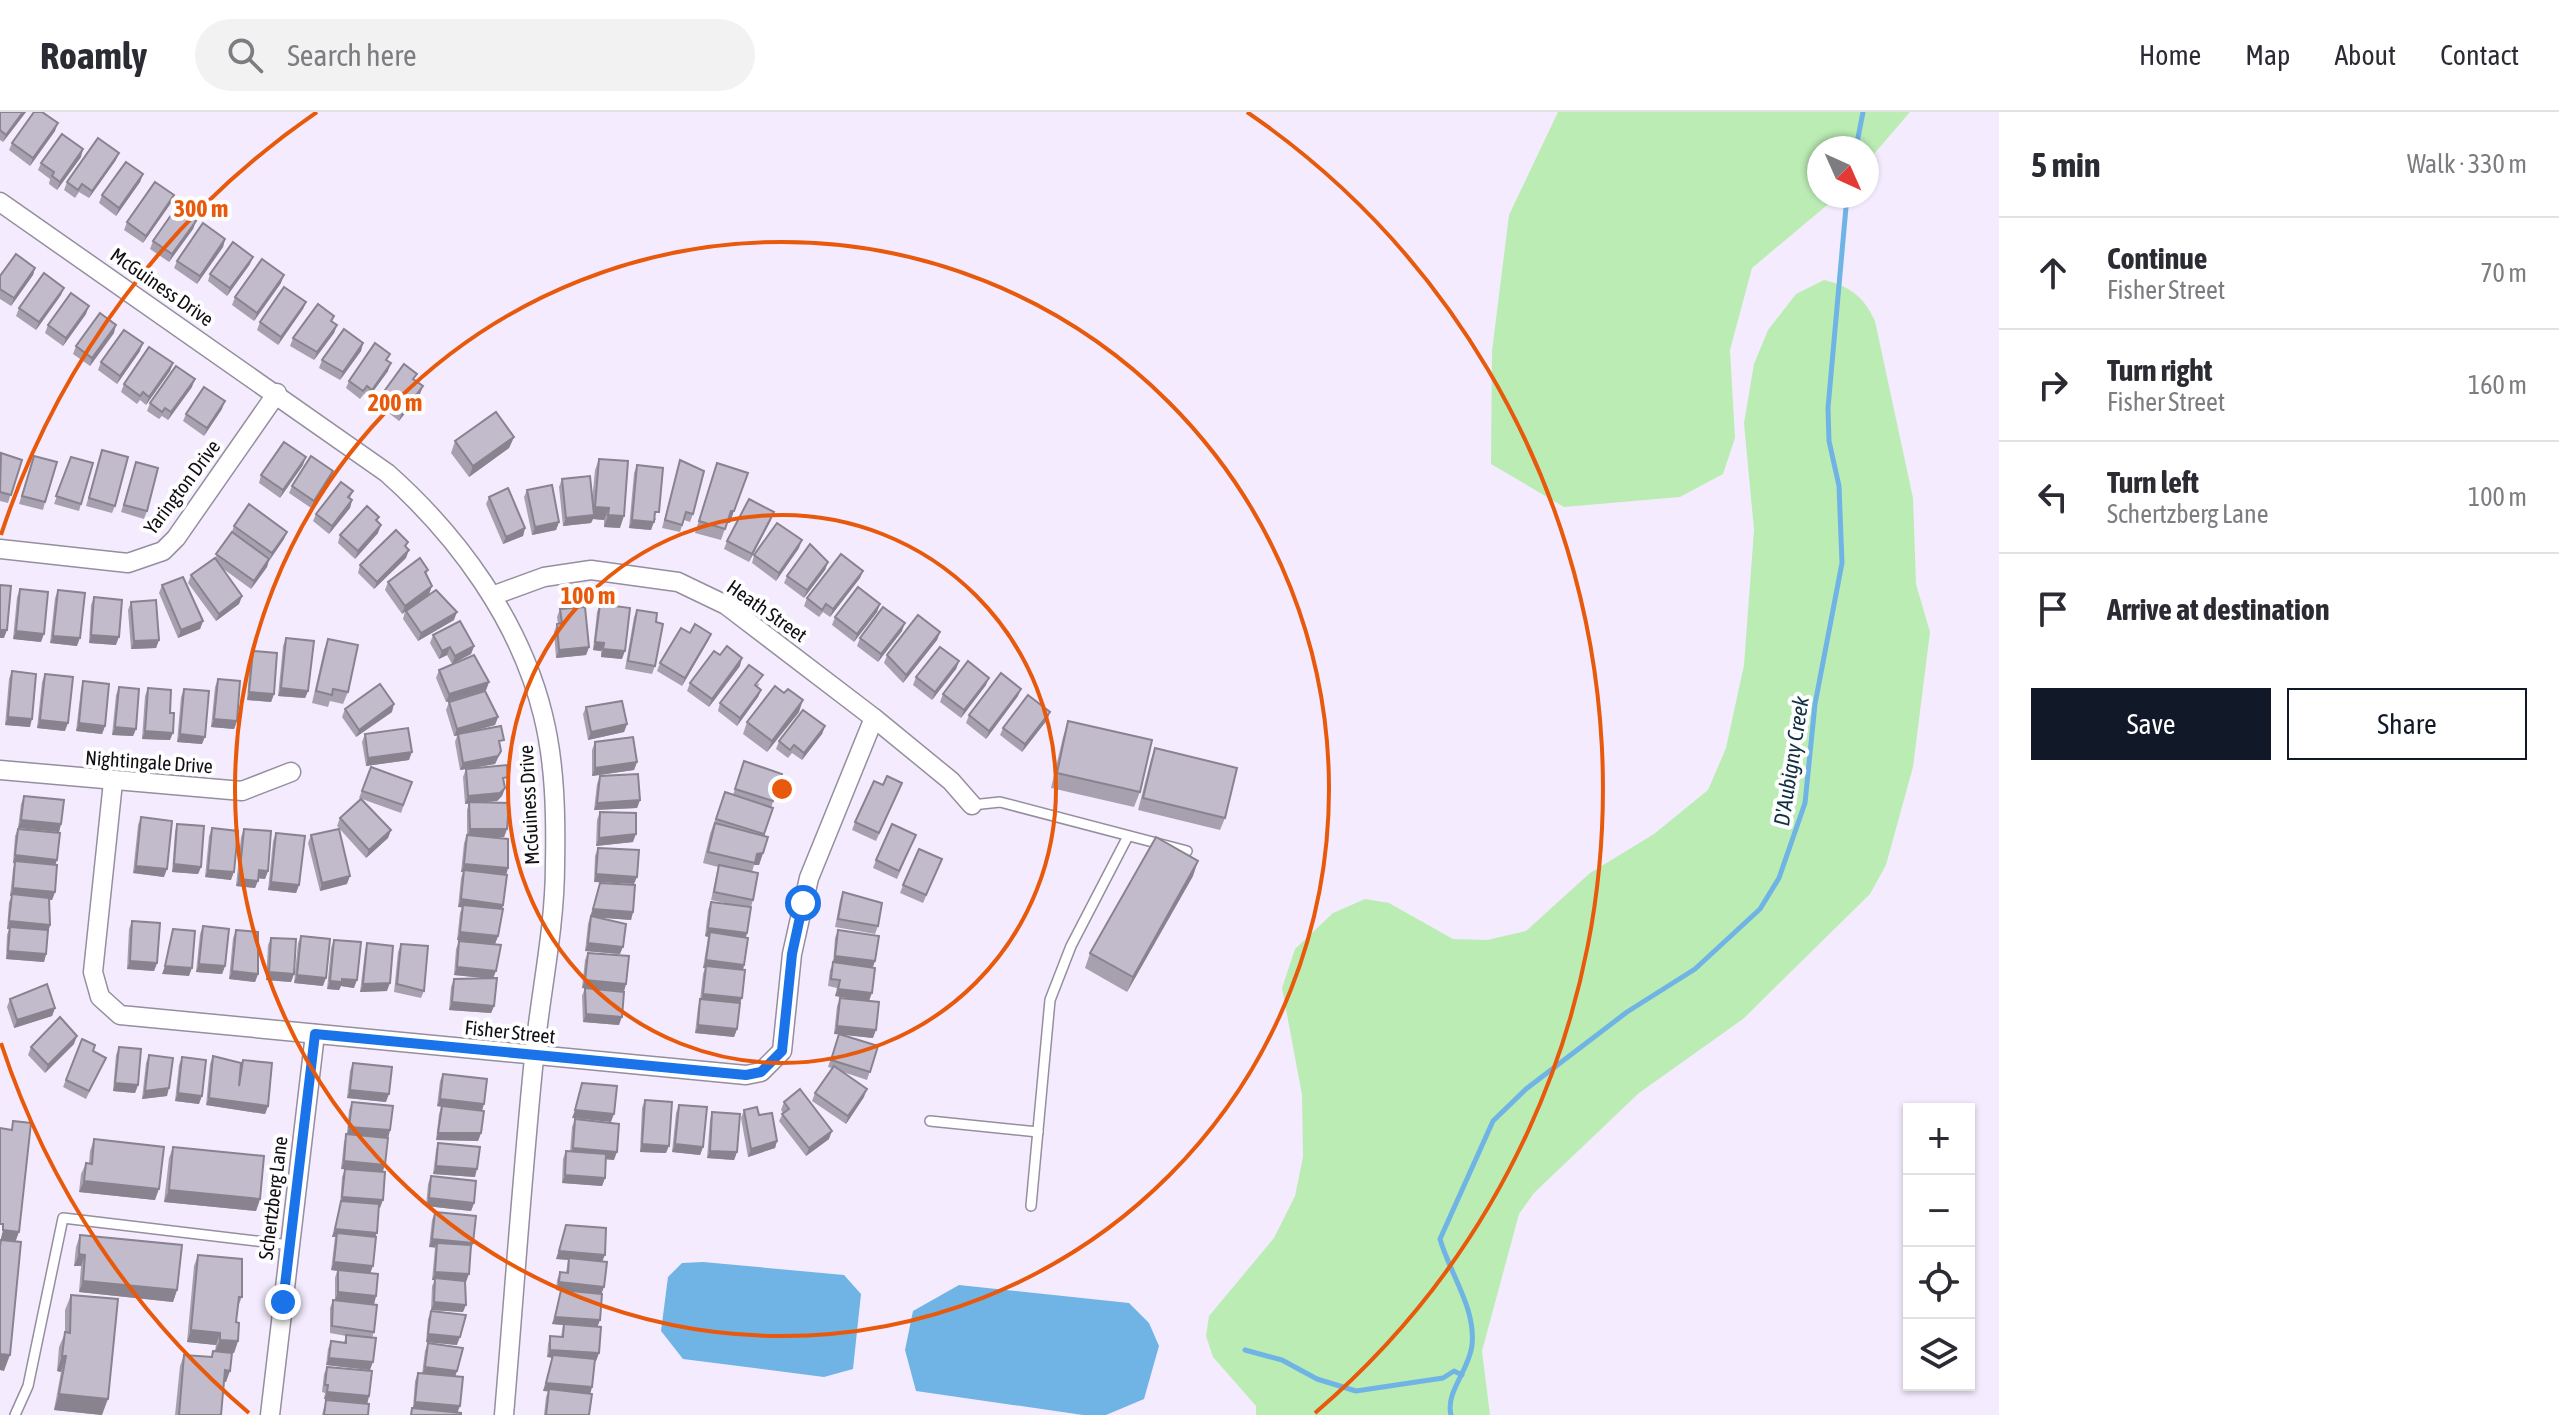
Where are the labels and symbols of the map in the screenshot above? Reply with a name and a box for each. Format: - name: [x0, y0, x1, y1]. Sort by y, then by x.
- north arrow: [1807, 136, 1879, 208]
- text: 300 m: [174, 195, 228, 222]
- street label: McGuiness Drive: [106, 243, 218, 330]
- text: 200 m: [368, 389, 422, 416]
- street label: Yarington Drive: [139, 435, 224, 538]
- street label: Heath Street: [723, 575, 812, 647]
- text: 100 m: [561, 582, 615, 609]
- water label: D'Aubigny Creek: [1768, 694, 1814, 828]
- street label: McGuiness Drive: [514, 744, 543, 866]
- street label: Nightingale Drive: [84, 746, 214, 777]
- centre of rings: [768, 775, 796, 803]
- route start: [785, 885, 821, 921]
- street label: Fisher Street: [464, 1015, 557, 1048]
- street label: Schertzberg Lane: [254, 1135, 291, 1261]
- route end: [265, 1284, 301, 1320]

